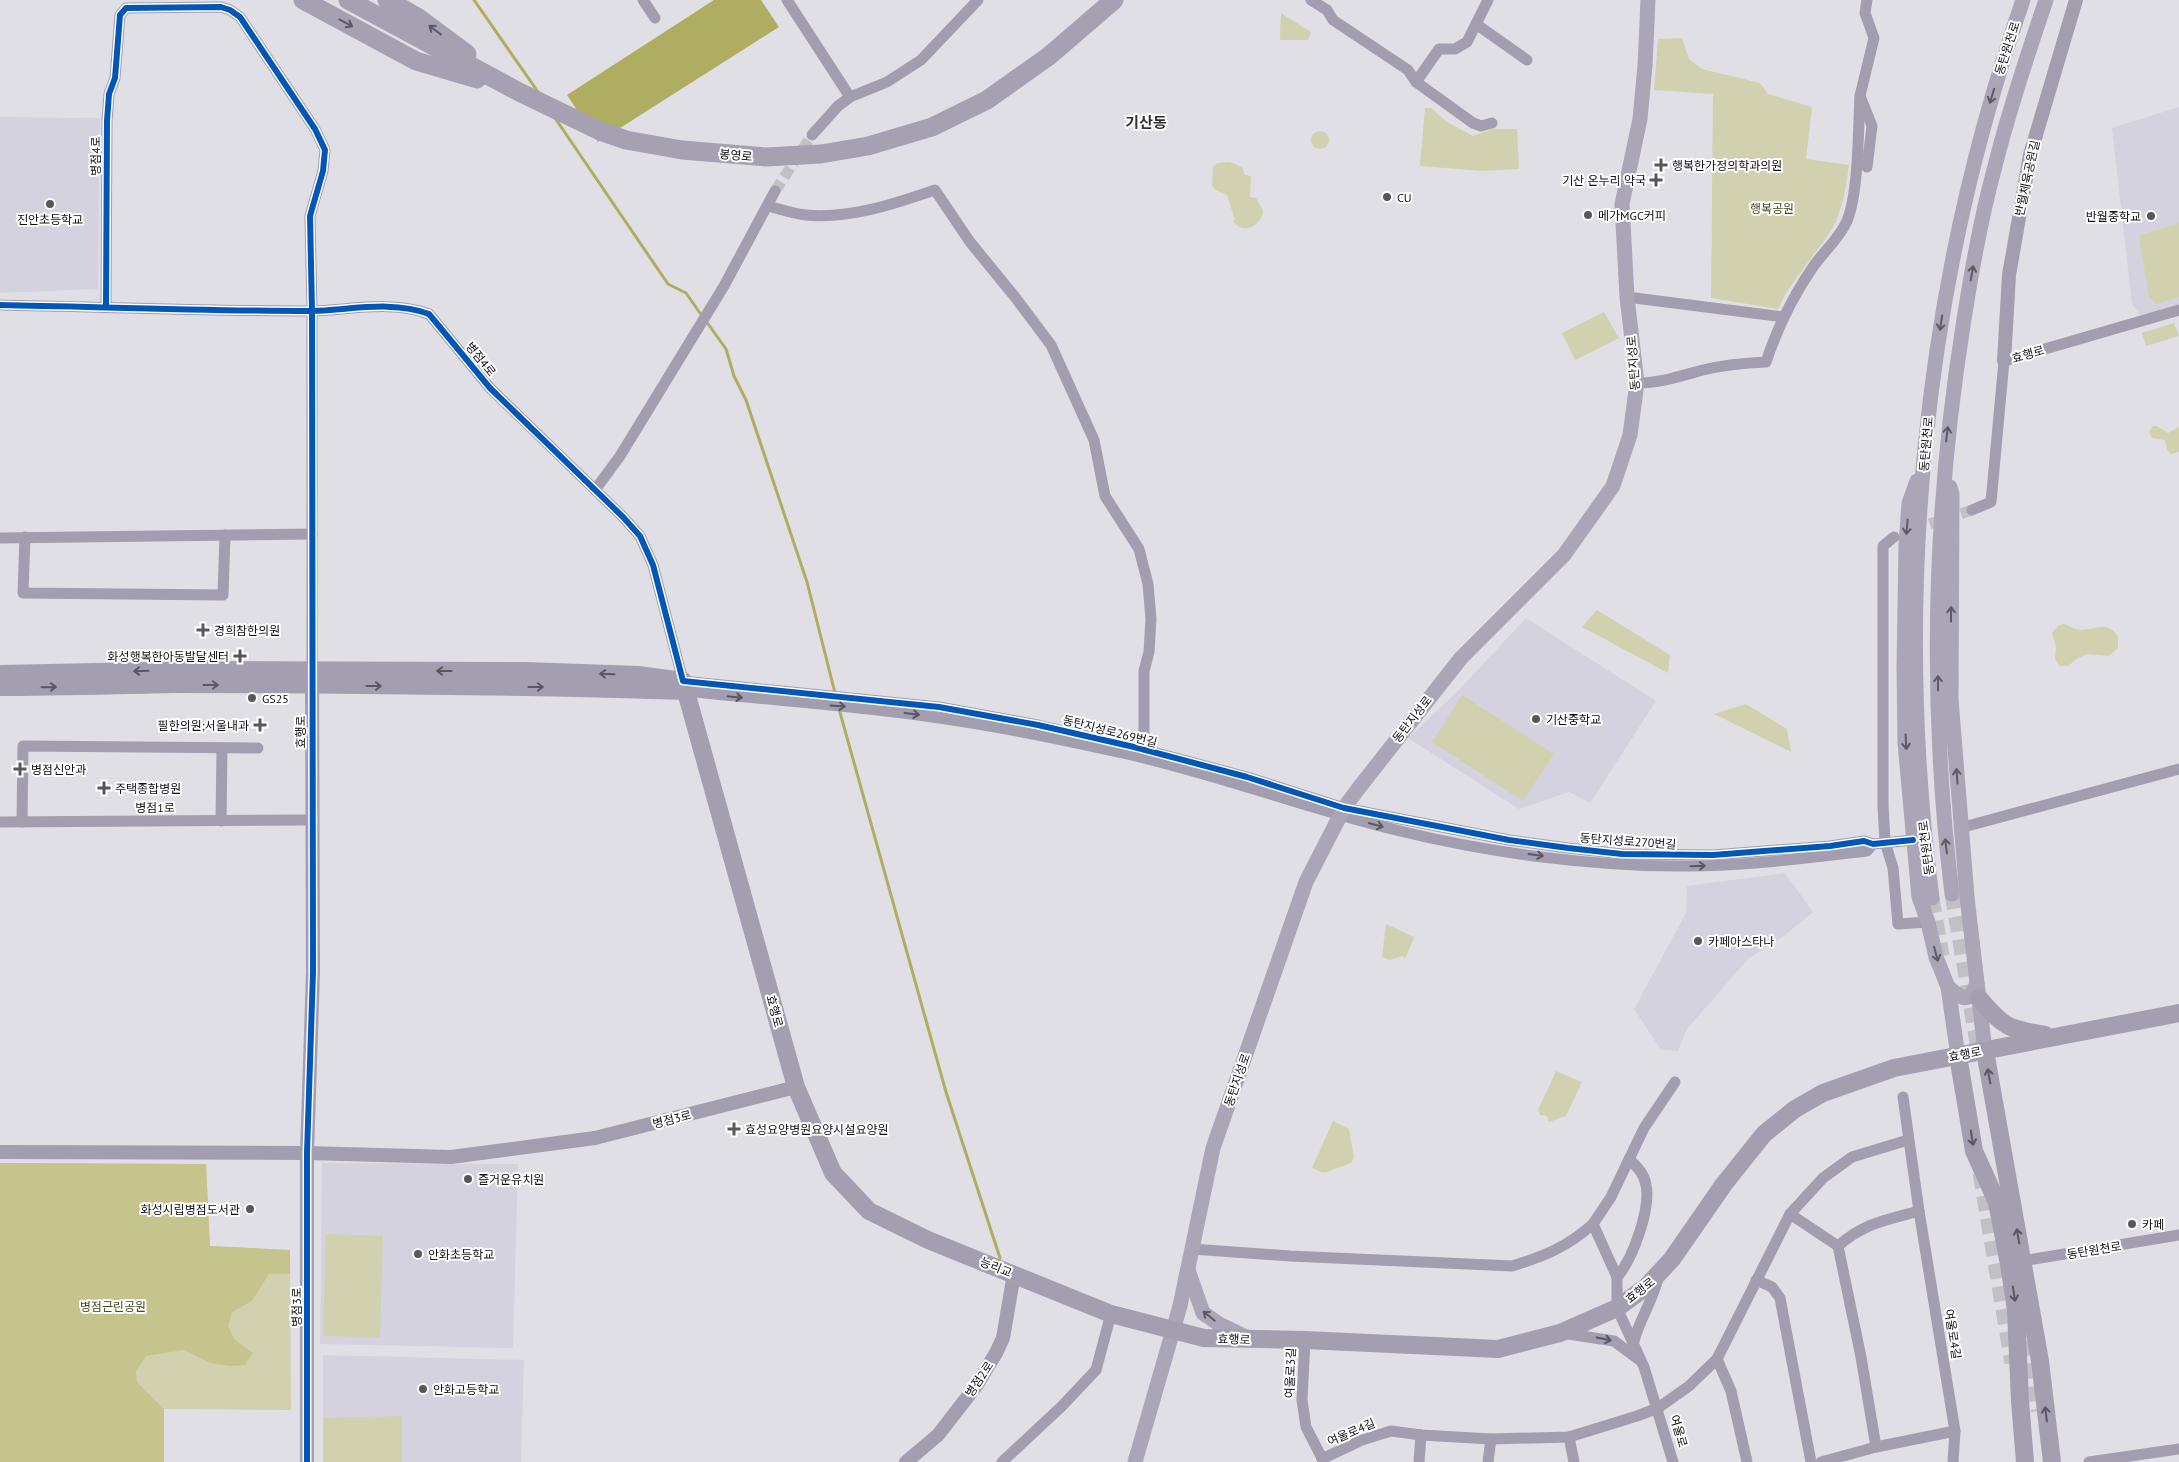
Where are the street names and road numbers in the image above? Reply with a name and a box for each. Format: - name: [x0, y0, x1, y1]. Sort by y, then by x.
- street label: 동탄원천로: [1991, 19, 2023, 77]
- street label: 병점4로: [88, 136, 103, 176]
- street label: 반월체육공원길: [2012, 139, 2042, 217]
- street label: 봉영로: [719, 146, 753, 164]
- street label: 동탄지성로: [1624, 335, 1642, 391]
- street label: 병점4로: [463, 339, 499, 379]
- street label: 효행로: [2010, 342, 2046, 366]
- street label: 동탄원천로: [1916, 416, 1936, 472]
- street label: 동탄지성로: [1389, 693, 1435, 745]
- street label: 동탄지성로269번길: [1061, 712, 1159, 750]
- street label: 효행로: [293, 715, 308, 749]
- street label: 병점1로: [135, 800, 175, 815]
- street label: 동탄원천로: [1915, 820, 1937, 876]
- street label: 동탄지성로270번길: [1579, 830, 1677, 852]
- street label: 효행로: [763, 993, 787, 1029]
- street label: 효행로: [1947, 1043, 1983, 1065]
- street label: 동탄지성로: [1221, 1051, 1253, 1109]
- street label: 병점3로: [651, 1107, 693, 1131]
- street label: 동탄원천로: [2066, 1238, 2122, 1262]
- street label: 능리교: [978, 1254, 1014, 1280]
- street label: 효행로: [1622, 1274, 1658, 1306]
- street label: 병점3로: [289, 1287, 304, 1327]
- street label: 여울로4길: [1942, 1308, 1964, 1360]
- street label: 효행로: [1217, 1331, 1251, 1347]
- street label: 여울로3길: [1282, 1347, 1298, 1399]
- street label: 병점2로: [962, 1358, 996, 1400]
- street label: 여울로: [1667, 1413, 1691, 1449]
- street label: 여울로4길: [1325, 1415, 1377, 1449]

